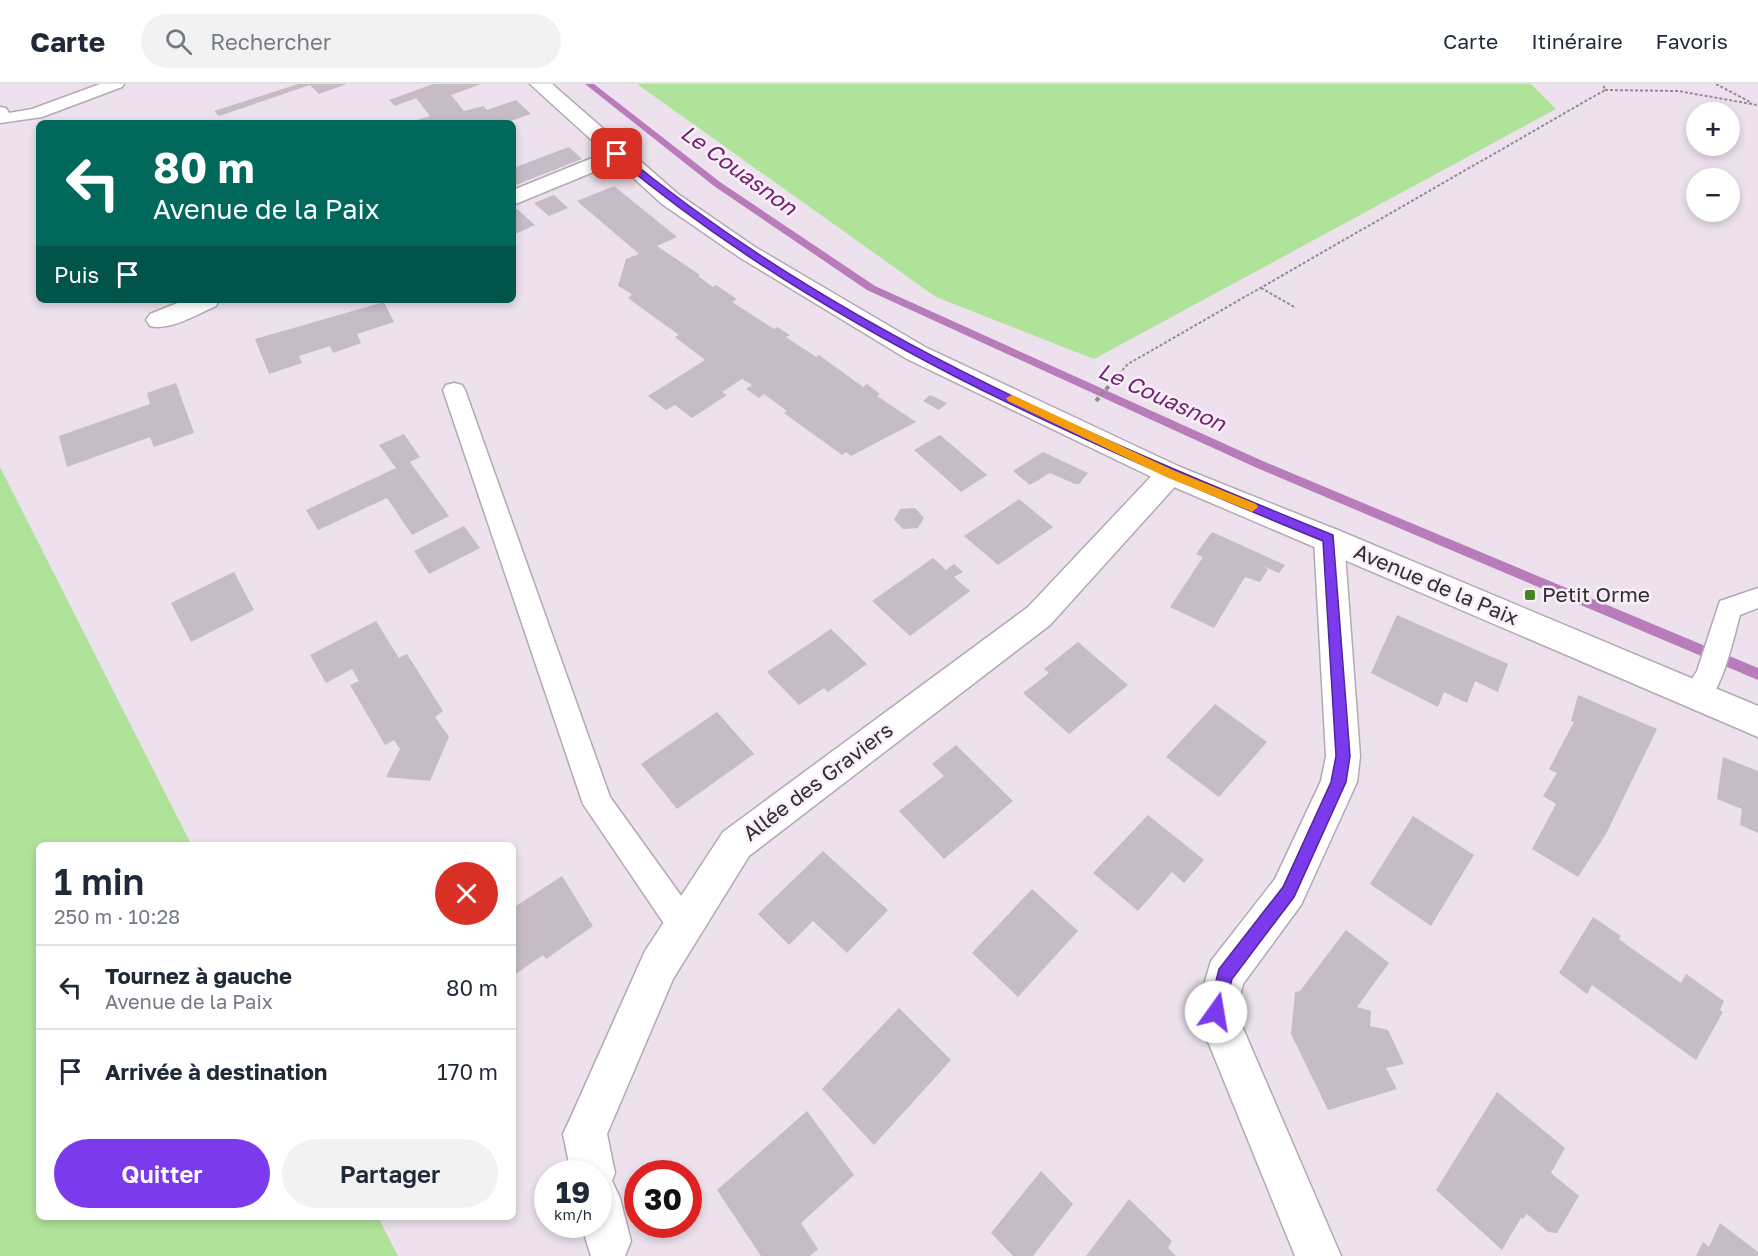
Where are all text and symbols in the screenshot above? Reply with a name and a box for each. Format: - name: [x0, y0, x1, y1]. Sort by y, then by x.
- search box: [141, 14, 561, 68]
- text: Carte: [30, 25, 105, 58]
- icon: search: [162, 25, 195, 58]
- text: Rechercher: [210, 28, 331, 55]
- text: Carte: [1443, 28, 1498, 54]
- text: Itinéraire: [1531, 28, 1623, 54]
- text: Favoris: [1656, 28, 1728, 54]
- map controls: [1686, 102, 1740, 222]
- button: +: [1686, 102, 1740, 156]
- water label: Le Couasnon: [676, 119, 804, 221]
- pin: [591, 128, 642, 179]
- icon: arrive: [600, 137, 633, 170]
- text: 80 m: [153, 142, 254, 192]
- icon: left: [54, 144, 132, 222]
- button: −: [1686, 168, 1740, 222]
- text: Avenue de la Paix: [153, 193, 379, 225]
- icon: arrive: [111, 258, 144, 291]
- text: Puis: [54, 261, 99, 288]
- water label: Le Couasnon: [1094, 356, 1231, 437]
- street label: Avenue de la Paix: [1350, 538, 1523, 631]
- place label: Petit Orme: [1542, 581, 1650, 607]
- marker: Petit Orme: [1523, 588, 1537, 602]
- street label: Allée des Graviers: [737, 716, 898, 846]
- text: 1 min: [54, 860, 144, 903]
- button: close: [435, 862, 498, 925]
- text: 250 m · 10:28: [54, 904, 180, 928]
- text: Tournez à gauche: [105, 962, 292, 989]
- icon: left: [54, 971, 87, 1004]
- text: 80 m: [446, 974, 498, 1001]
- position arrow: [1184, 980, 1248, 1044]
- text: Avenue de la Paix: [105, 989, 273, 1013]
- icon: arrive: [54, 1055, 87, 1088]
- text: Arrivée à destination: [105, 1058, 327, 1085]
- text: 170 m: [437, 1058, 498, 1085]
- button: Quitter: [54, 1139, 270, 1208]
- button: Partager: [282, 1139, 498, 1208]
- speed limit sign: 30: [624, 1160, 702, 1238]
- text: 19: [556, 1174, 590, 1210]
- text: km/h: [554, 1205, 592, 1223]

